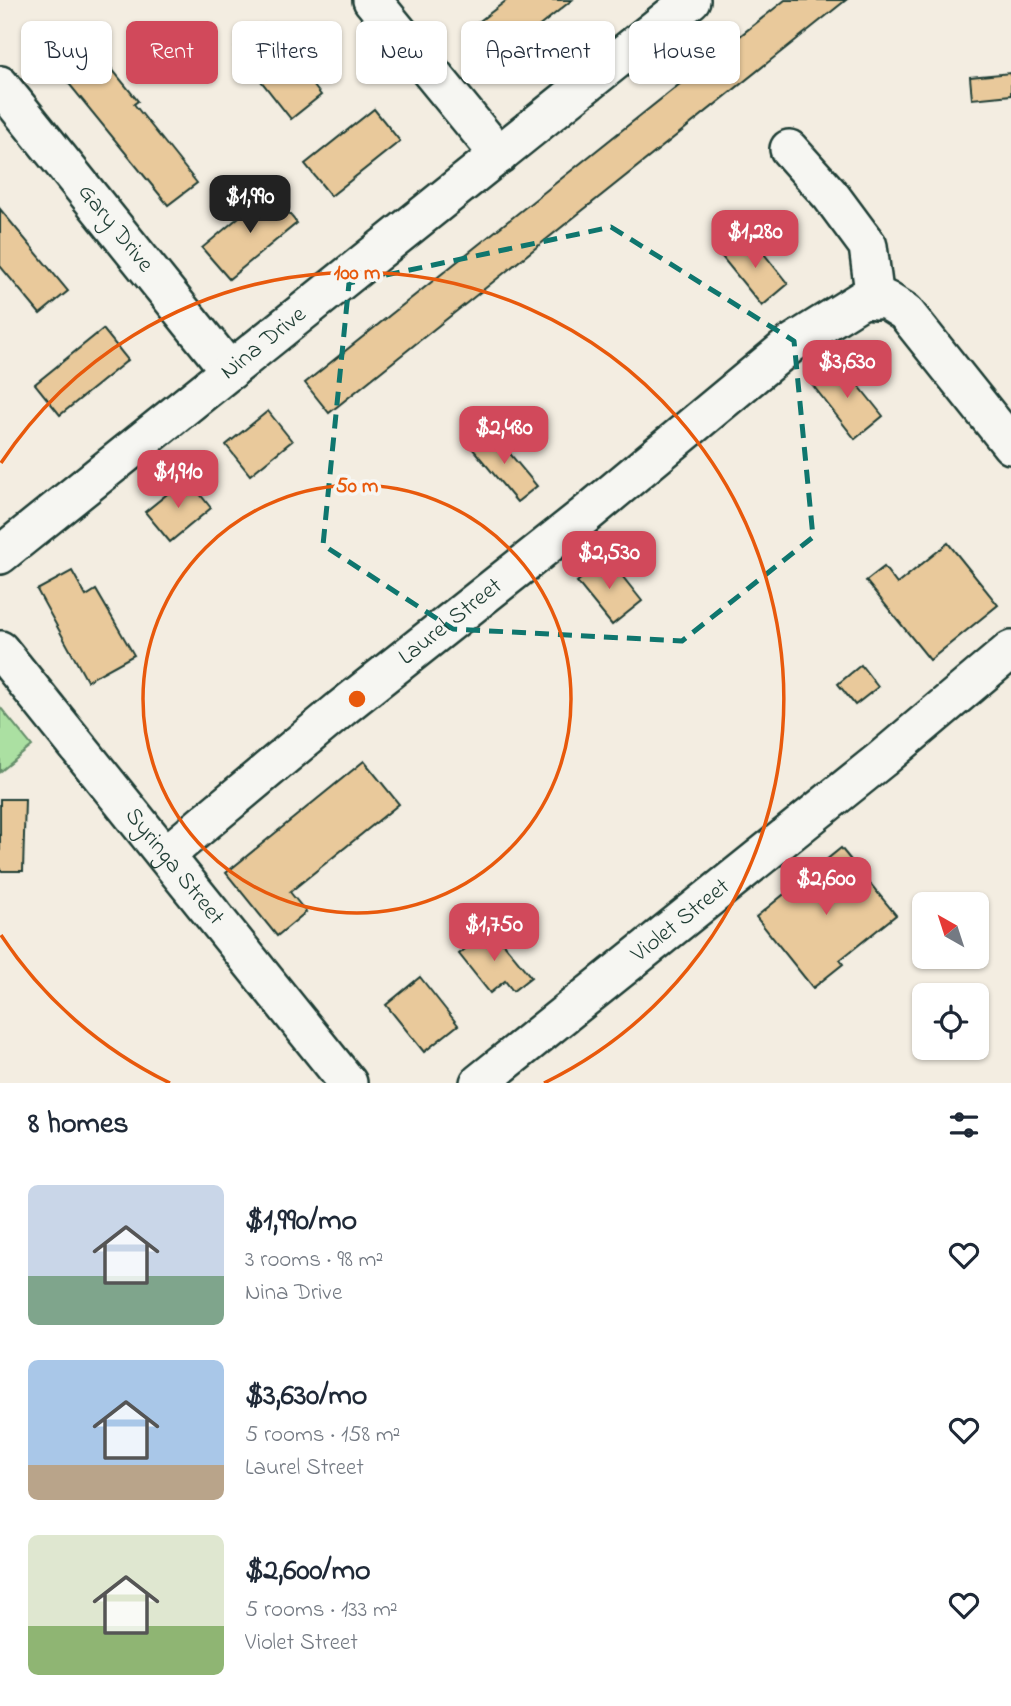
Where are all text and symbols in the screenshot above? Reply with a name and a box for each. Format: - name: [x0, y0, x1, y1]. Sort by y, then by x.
- chip: Buy: [21, 21, 112, 84]
- chip: Rent: [126, 21, 218, 84]
- chip: Filters: [232, 21, 342, 84]
- chip: New: [356, 21, 447, 84]
- chip: Apartment: [461, 21, 615, 84]
- chip: House: [629, 21, 740, 84]
- pin: $1,990: [193, 176, 307, 235]
- street label: Gary Drive: [69, 177, 162, 280]
- text: $1,990: [226, 181, 274, 214]
- pin: $1,280: [698, 210, 812, 270]
- text: $1,280: [727, 216, 783, 249]
- text: 100 m: [334, 259, 380, 289]
- street label: Nina Drive: [213, 298, 314, 389]
- pin: $3,630: [790, 340, 904, 400]
- text: $3,630: [819, 346, 875, 379]
- pin: $2,480: [447, 406, 561, 466]
- text: $2,480: [475, 412, 533, 445]
- pin: $1,910: [121, 450, 235, 510]
- text: $1,910: [153, 456, 203, 489]
- text: 50 m: [336, 472, 378, 502]
- pin: $2,530: [552, 532, 666, 591]
- text: $2,530: [578, 537, 640, 570]
- street label: Laurel Street: [391, 569, 510, 674]
- centre of rings: [345, 687, 369, 711]
- street label: Syringa Street: [116, 800, 233, 933]
- pin: $2,600: [769, 858, 883, 917]
- text: $2,600: [796, 863, 856, 896]
- street label: Violet Street: [623, 870, 738, 972]
- north arrow: [912, 892, 989, 970]
- map controls: [912, 892, 989, 1060]
- pin: $1,750: [437, 904, 551, 963]
- text: $1,750: [465, 909, 523, 942]
- button: locate: [912, 983, 989, 1060]
- text: 8 homes: [28, 1103, 129, 1147]
- icon: filters: [945, 1106, 983, 1144]
- text: $1,990/mo: [245, 1200, 357, 1244]
- icon: home: [84, 1213, 168, 1297]
- icon: heart: [945, 1236, 983, 1274]
- text: 3 rooms · 98 m²: [245, 1244, 383, 1277]
- text: Nina Drive: [245, 1277, 342, 1310]
- text: $3,630/mo: [245, 1375, 367, 1419]
- icon: home: [84, 1388, 168, 1472]
- icon: heart: [945, 1411, 983, 1449]
- text: 5 rooms · 158 m²: [245, 1419, 400, 1452]
- text: Laurel Street: [245, 1452, 364, 1485]
- text: $2,600/mo: [245, 1550, 371, 1594]
- icon: home: [84, 1563, 168, 1647]
- icon: heart: [945, 1586, 983, 1624]
- text: 5 rooms · 133 m²: [245, 1594, 398, 1627]
- text: Violet Street: [245, 1627, 358, 1660]

